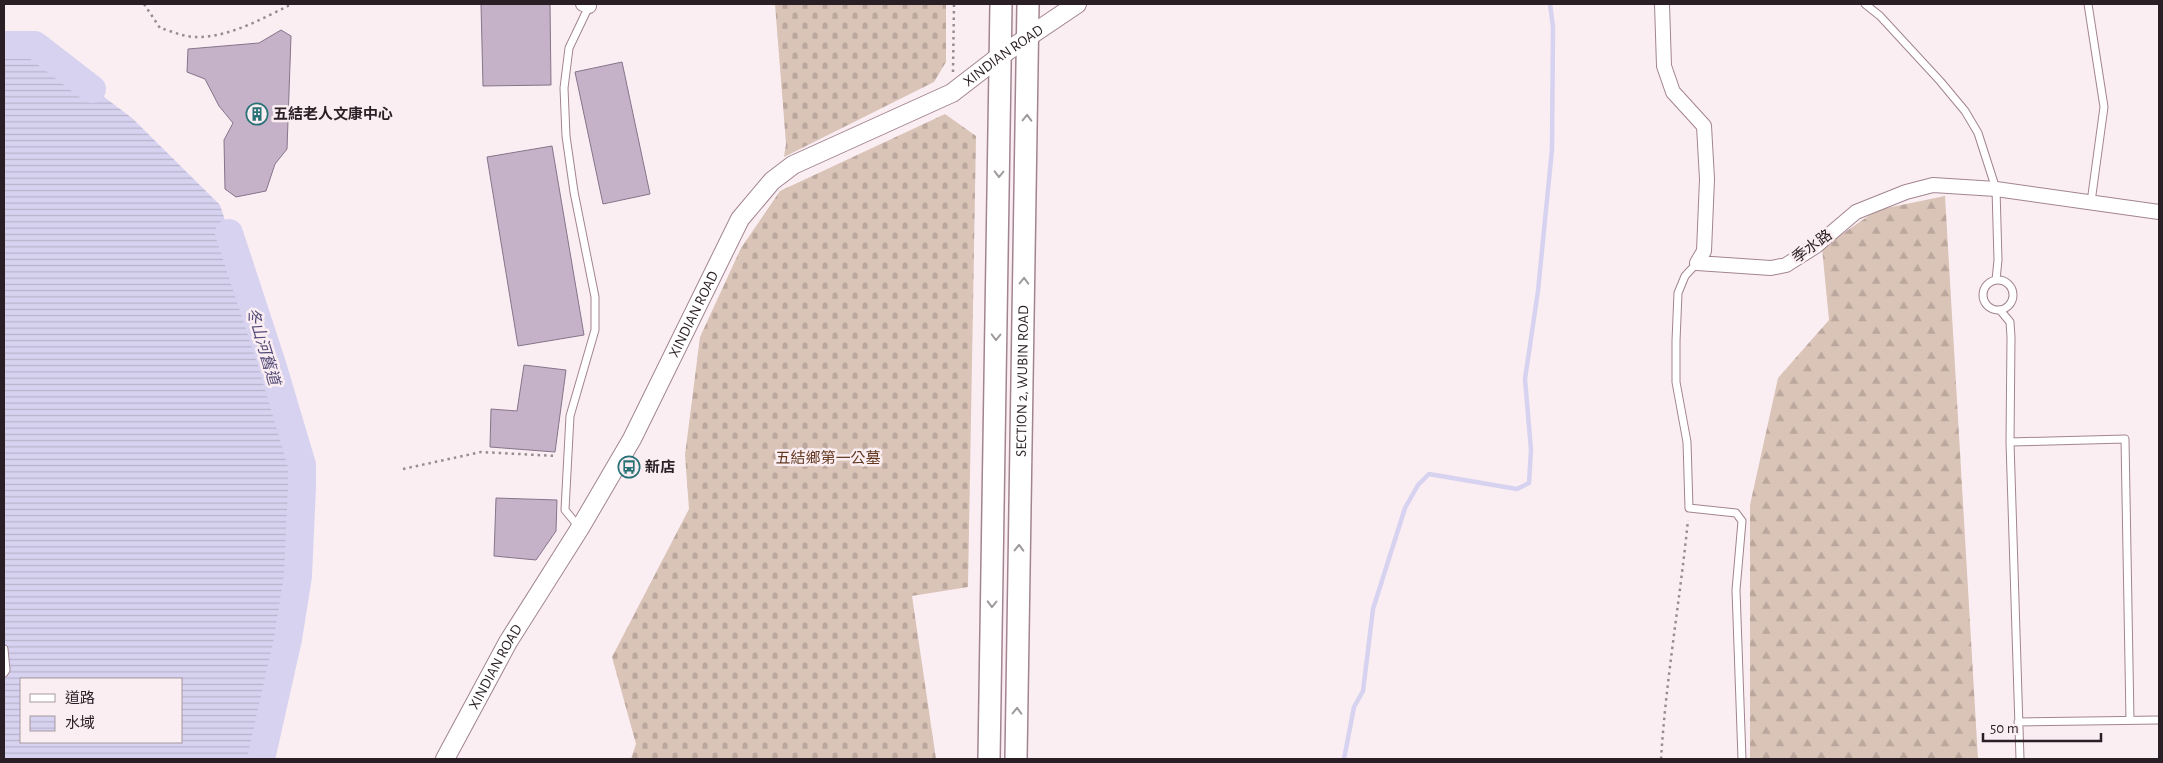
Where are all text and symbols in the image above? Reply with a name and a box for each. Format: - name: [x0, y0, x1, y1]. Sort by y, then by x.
- street label: XINDIAN ROAD: [961, 22, 1046, 89]
- building icon: 五結老人文康中心: [245, 102, 269, 126]
- place label: 五結老人文康中心: [273, 105, 393, 122]
- one-way arrow: [1021, 114, 1032, 122]
- one-way arrow: [993, 171, 1004, 179]
- street label: 季水路: [1789, 226, 1835, 266]
- street label: XINDIAN ROAD: [666, 268, 721, 360]
- one-way arrow: [1019, 276, 1029, 284]
- water label: 冬山河舊道: [244, 305, 284, 389]
- street label: SECTION 2, WUBIN ROAD: [1014, 305, 1031, 457]
- one-way arrow: [991, 334, 1001, 341]
- park label: 五結鄉第一公墓: [775, 449, 881, 466]
- bus stop icon: 新店: [617, 455, 641, 479]
- place label: 新店: [645, 459, 675, 475]
- one-way arrow: [1013, 544, 1024, 552]
- one-way arrow: [987, 600, 997, 608]
- street label: XINDIAN ROAD: [466, 622, 525, 712]
- legend: [20, 678, 182, 743]
- text: 道路: [65, 690, 95, 706]
- one-way arrow: [1012, 706, 1022, 714]
- scale bar: [1983, 710, 2100, 742]
- text: 水域: [65, 715, 95, 731]
- text: 50 m: [1990, 721, 2019, 736]

